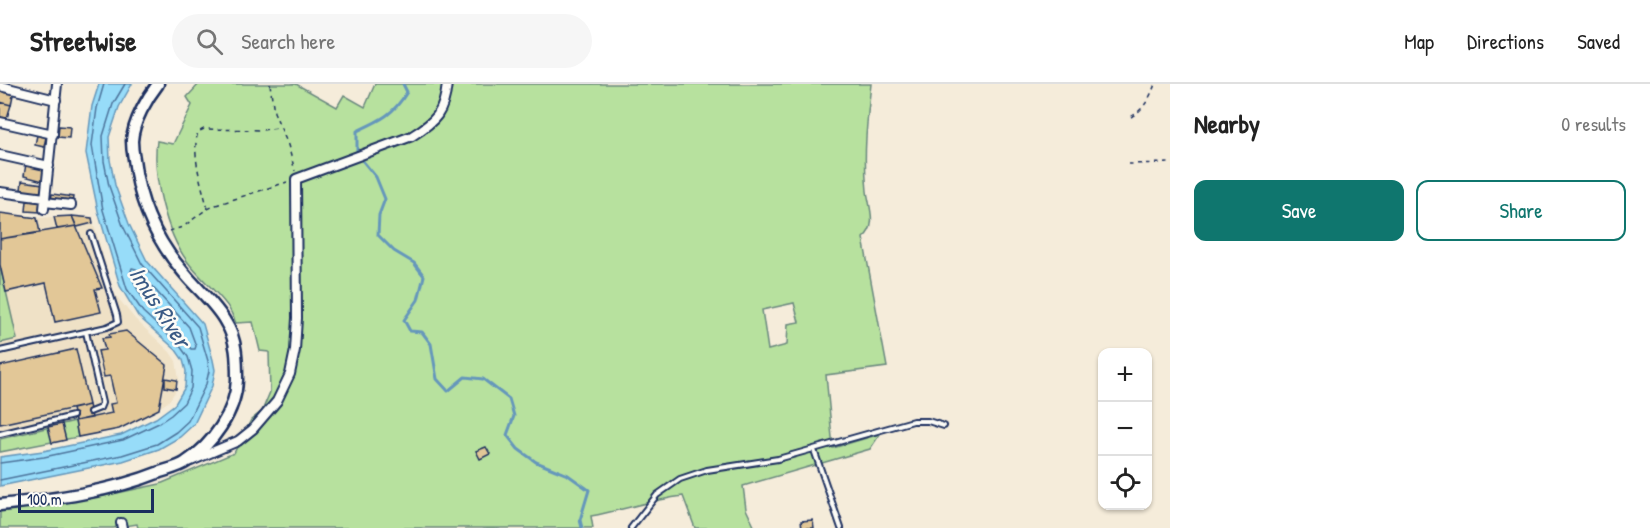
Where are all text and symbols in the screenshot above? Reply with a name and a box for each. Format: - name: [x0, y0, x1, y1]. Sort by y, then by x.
- search box: [172, 14, 592, 68]
- text: Streetwise: [30, 22, 136, 60]
- icon: search: [193, 25, 226, 58]
- text: Search here: [241, 26, 335, 56]
- text: Map: [1404, 27, 1434, 56]
- text: Directions: [1467, 27, 1544, 56]
- text: Saved: [1577, 27, 1620, 56]
- text: Nearby: [1194, 106, 1260, 141]
- text: 0 results: [1561, 110, 1626, 137]
- button: Save: [1194, 180, 1404, 241]
- button: Share: [1416, 180, 1626, 241]
- water label: Imus River: [123, 260, 201, 356]
- map controls: [1098, 348, 1152, 510]
- button: +: [1098, 348, 1152, 402]
- button: −: [1098, 402, 1152, 456]
- button: locate: [1098, 456, 1152, 510]
- scale bar: [18, 486, 154, 514]
- text: 100 m: [27, 488, 62, 510]

